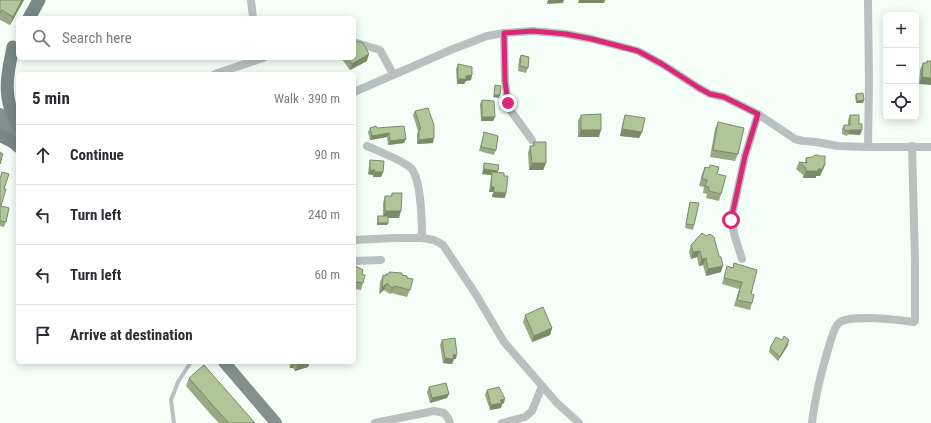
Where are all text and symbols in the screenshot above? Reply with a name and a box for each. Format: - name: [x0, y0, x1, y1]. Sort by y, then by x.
- map controls: [883, 12, 919, 120]
- button: +: [883, 12, 919, 48]
- search box: [16, 16, 356, 60]
- icon: search: [30, 27, 52, 49]
- text: Search here: [62, 29, 132, 47]
- button: −: [883, 48, 919, 84]
- button: locate: [883, 84, 919, 120]
- text: 5 min: [32, 88, 70, 108]
- text: Walk · 390 m: [274, 91, 340, 106]
- route end: [499, 94, 517, 112]
- icon: ahead: [32, 144, 54, 166]
- text: Continue: [70, 146, 124, 164]
- text: 90 m: [314, 147, 340, 162]
- icon: left: [32, 204, 54, 226]
- text: Turn left: [70, 206, 121, 224]
- text: 240 m: [308, 207, 340, 222]
- route start: [722, 211, 740, 229]
- icon: left: [32, 264, 54, 286]
- text: Turn left: [70, 266, 121, 284]
- text: 60 m: [314, 267, 340, 282]
- icon: arrive: [32, 324, 54, 346]
- text: Arrive at destination: [70, 326, 193, 344]

